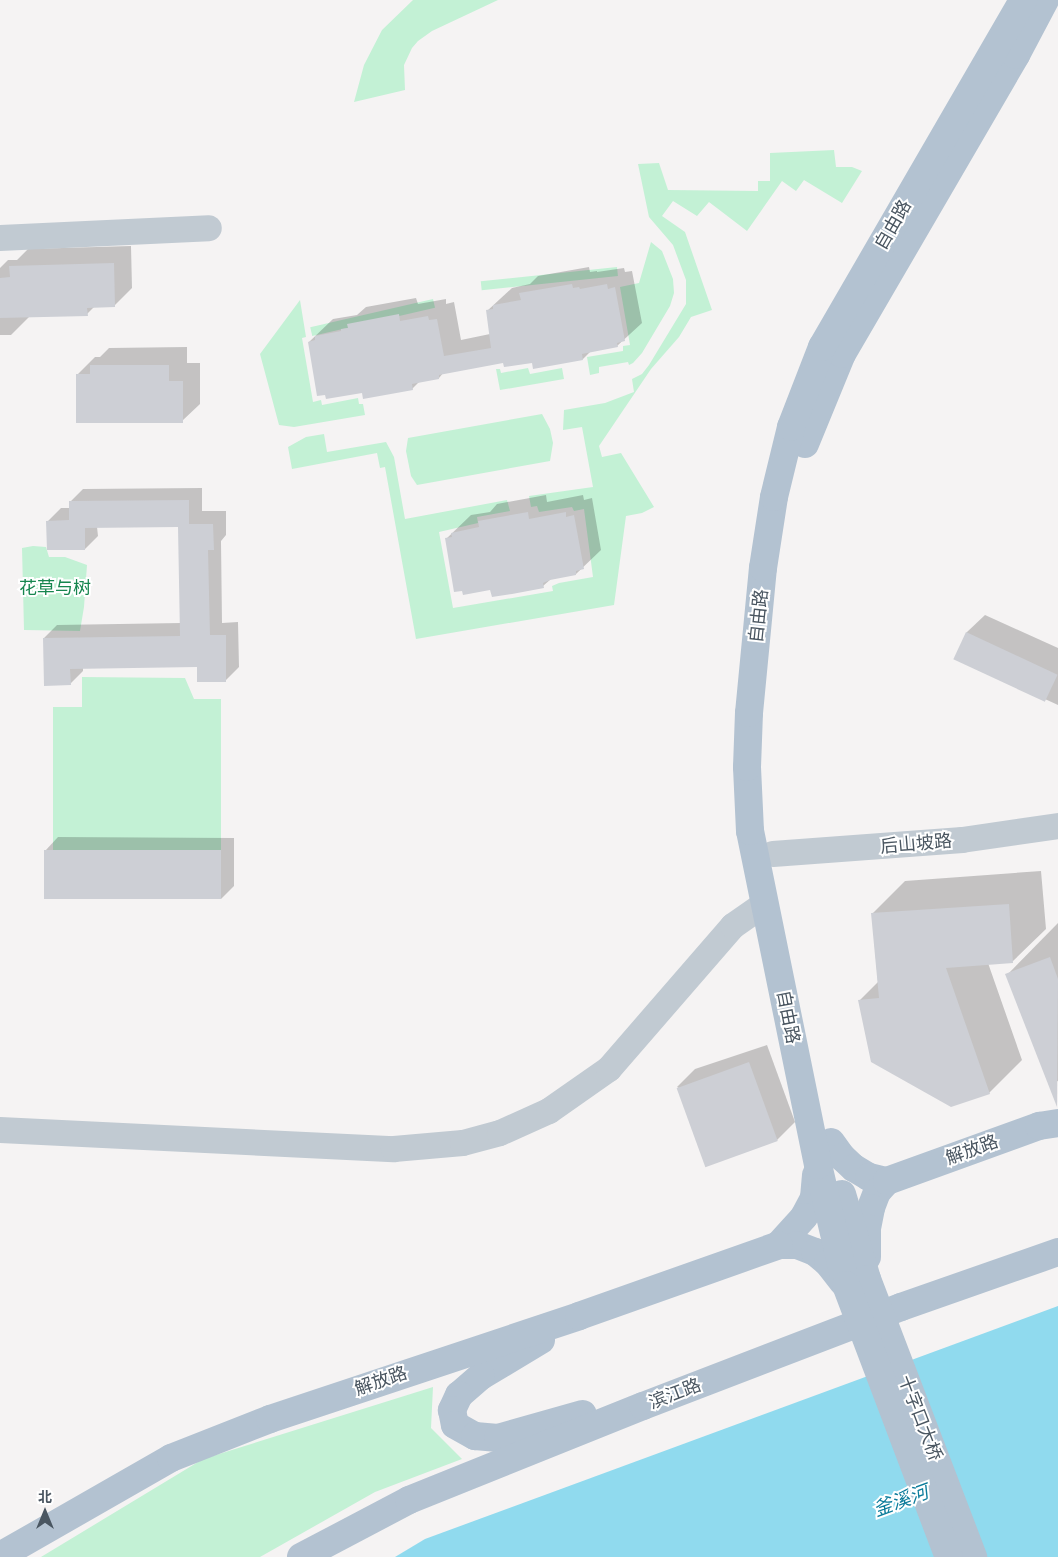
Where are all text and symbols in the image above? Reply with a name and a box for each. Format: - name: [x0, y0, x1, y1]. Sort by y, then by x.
- street label: 自由路: [870, 196, 916, 254]
- park label: 花草与树: [19, 577, 91, 599]
- street label: 自由路: [745, 588, 773, 644]
- street label: 后山坡路: [879, 830, 953, 858]
- street label: 自由路: [772, 988, 804, 1046]
- street label: 解放路: [943, 1131, 1001, 1169]
- street label: 解放路: [352, 1362, 410, 1400]
- street label: 十字口大桥: [894, 1372, 946, 1464]
- street label: 滨江路: [646, 1374, 704, 1414]
- water label: 釜溪河: [870, 1481, 932, 1521]
- north arrow: [20, 1487, 70, 1537]
- text: 北: [38, 1489, 52, 1505]

